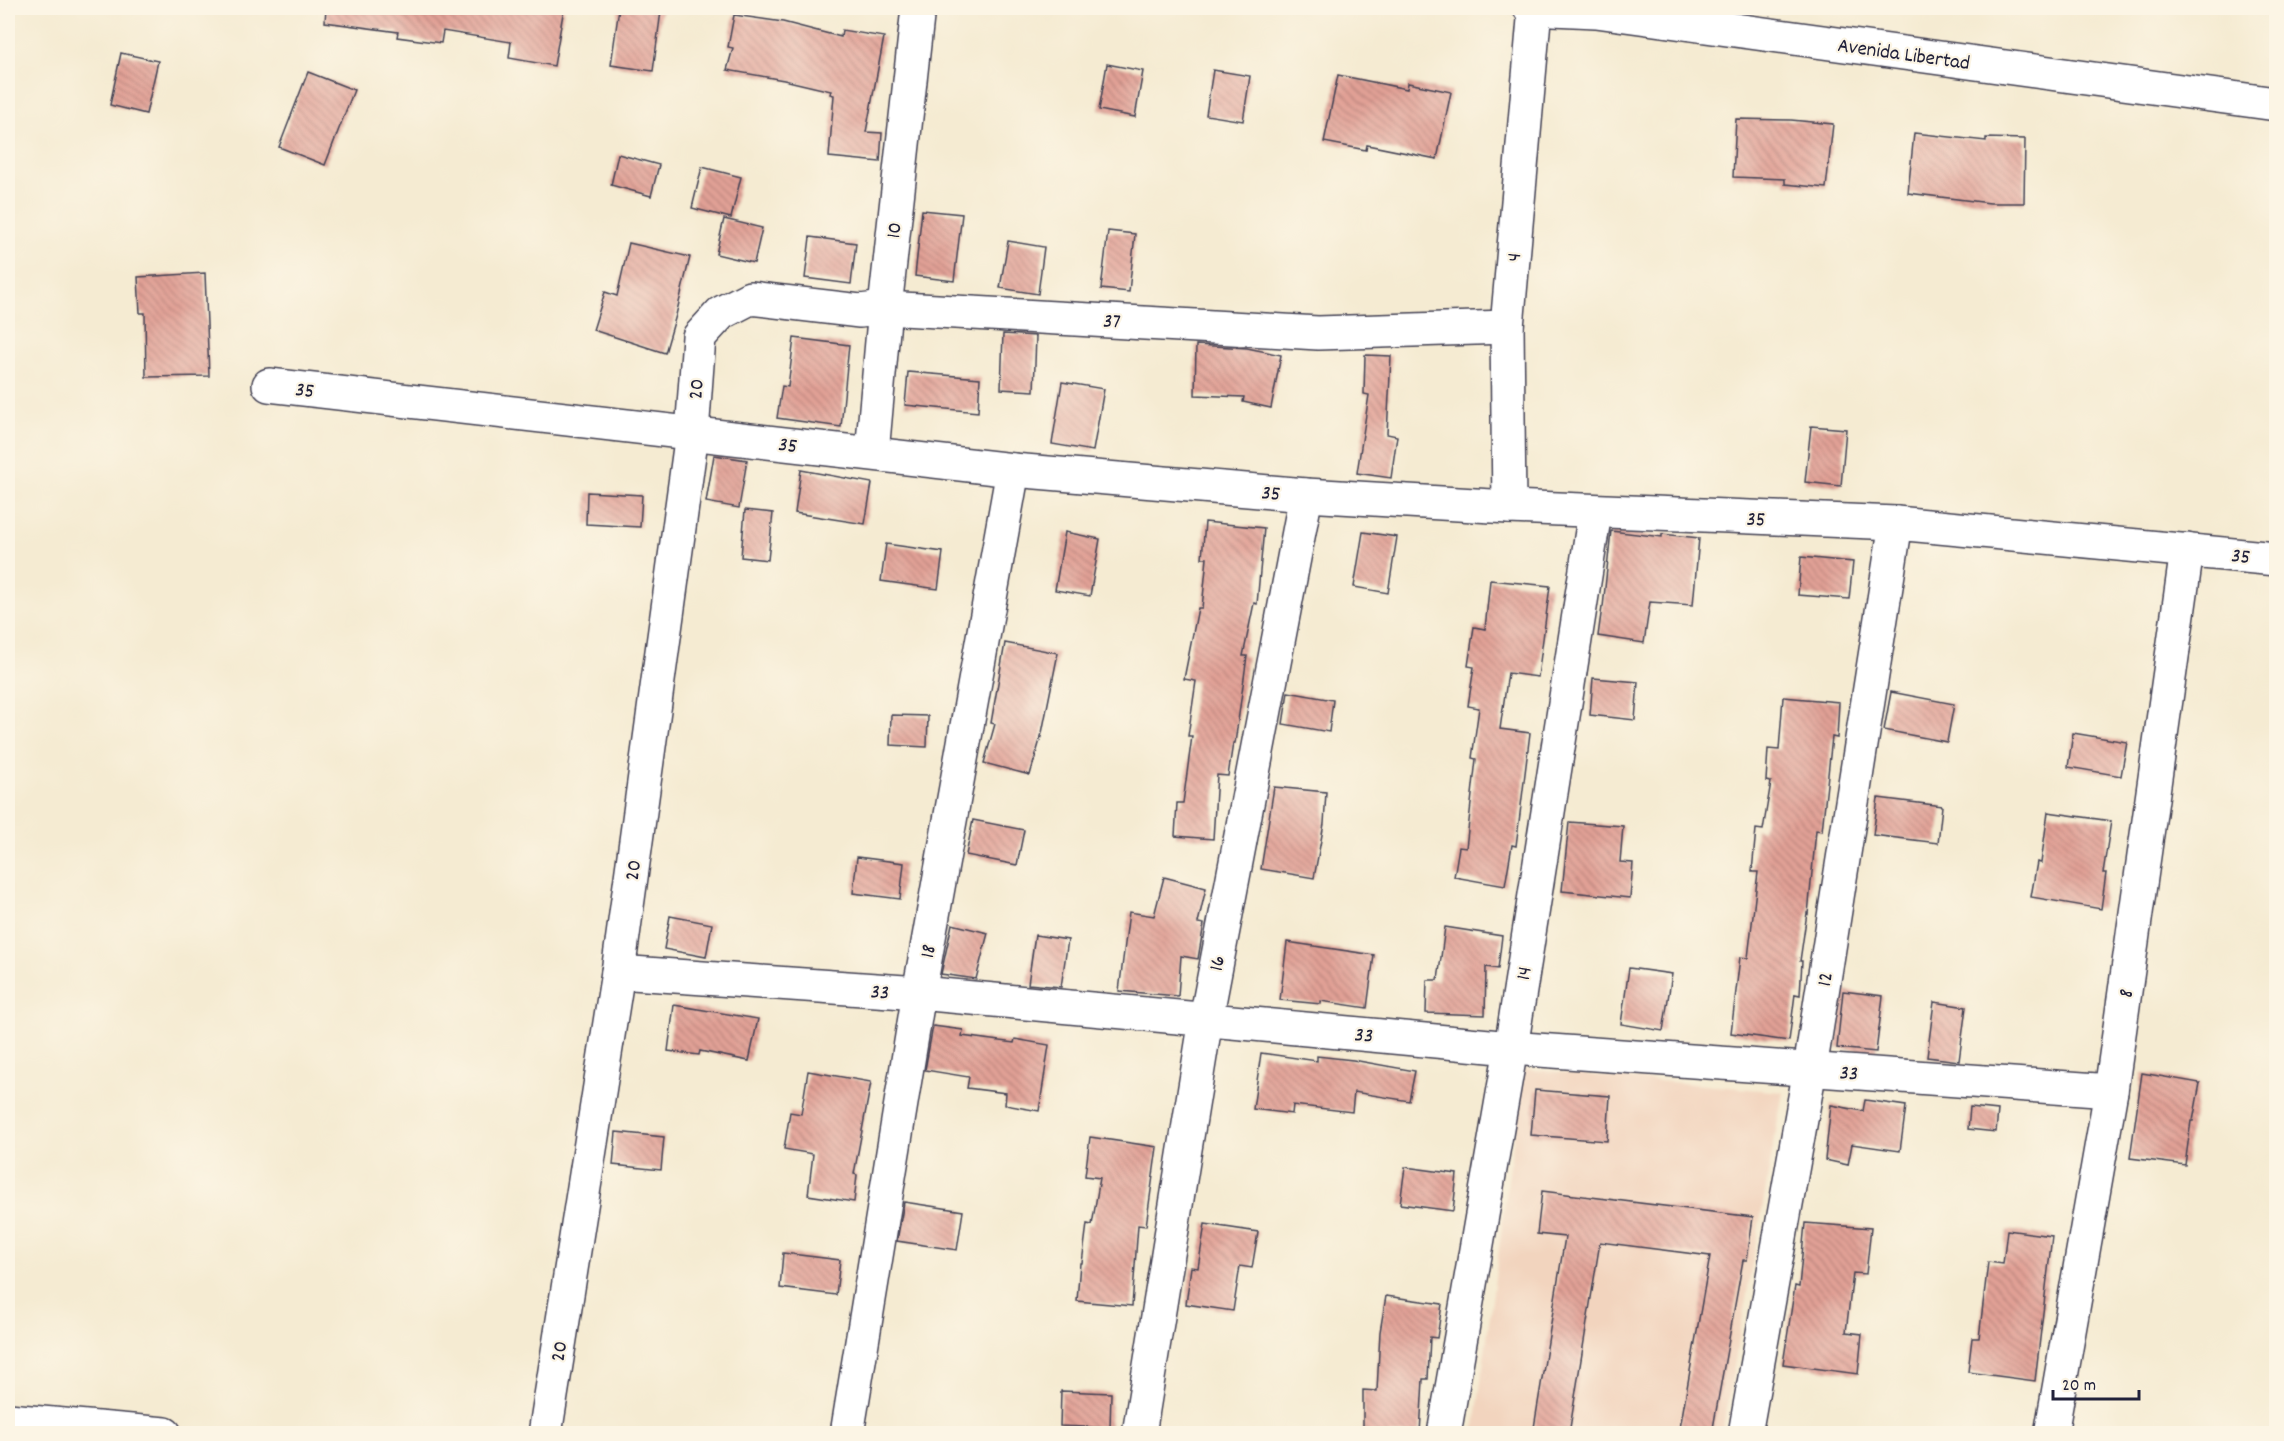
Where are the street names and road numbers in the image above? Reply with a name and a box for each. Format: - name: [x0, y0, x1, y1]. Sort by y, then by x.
- street label: Avenida Libertad: [1835, 32, 1972, 80]
- street label: 10: [880, 221, 912, 240]
- street label: 4: [1501, 252, 1531, 263]
- street label: 37: [1102, 307, 1122, 339]
- street label: 35: [294, 376, 316, 408]
- street label: 20: [682, 378, 714, 401]
- street label: 35: [776, 431, 799, 463]
- street label: 35: [1260, 479, 1282, 511]
- street label: 35: [1746, 506, 1766, 536]
- street label: 35: [2230, 542, 2252, 574]
- street label: 20: [619, 858, 651, 883]
- street label: 18: [914, 942, 946, 961]
- street label: 16: [1203, 953, 1235, 974]
- street label: 14: [1510, 965, 1542, 982]
- street label: 12: [1811, 970, 1843, 989]
- street label: 33: [869, 978, 890, 1010]
- street label: 8: [2113, 987, 2143, 1000]
- street label: 33: [1353, 1021, 1374, 1053]
- street label: 33: [1838, 1059, 1859, 1091]
- street label: 20: [545, 1339, 577, 1364]

